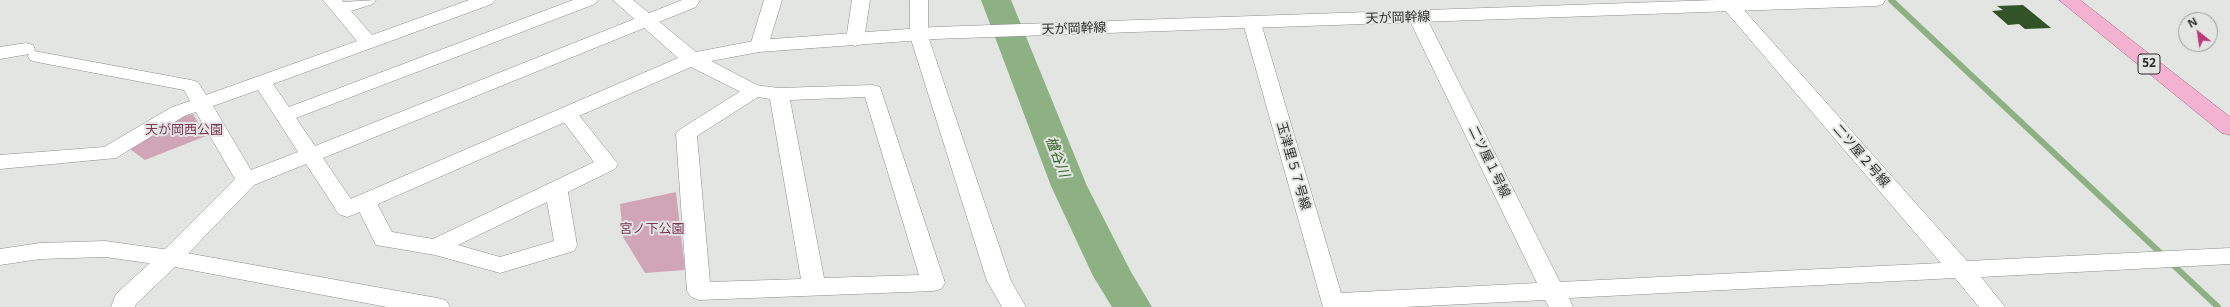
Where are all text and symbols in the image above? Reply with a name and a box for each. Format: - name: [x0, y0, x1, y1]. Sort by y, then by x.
- street label: 天が岡幹線: [1365, 9, 1431, 27]
- north arrow: [2178, 12, 2218, 52]
- text: N: [2185, 13, 2200, 31]
- street label: 天が岡幹線: [1041, 20, 1107, 38]
- road number: 52: [2138, 54, 2160, 74]
- street label: 玉津里５７号線: [1273, 120, 1313, 212]
- street label: 二ツ屋２号線: [1830, 121, 1892, 191]
- park label: 天が岡西公園: [145, 122, 223, 138]
- street label: 二ツ屋１号線: [1465, 124, 1513, 200]
- water label: 櫨谷川: [1042, 134, 1072, 180]
- park label: 宮ノ下公園: [620, 221, 684, 237]

